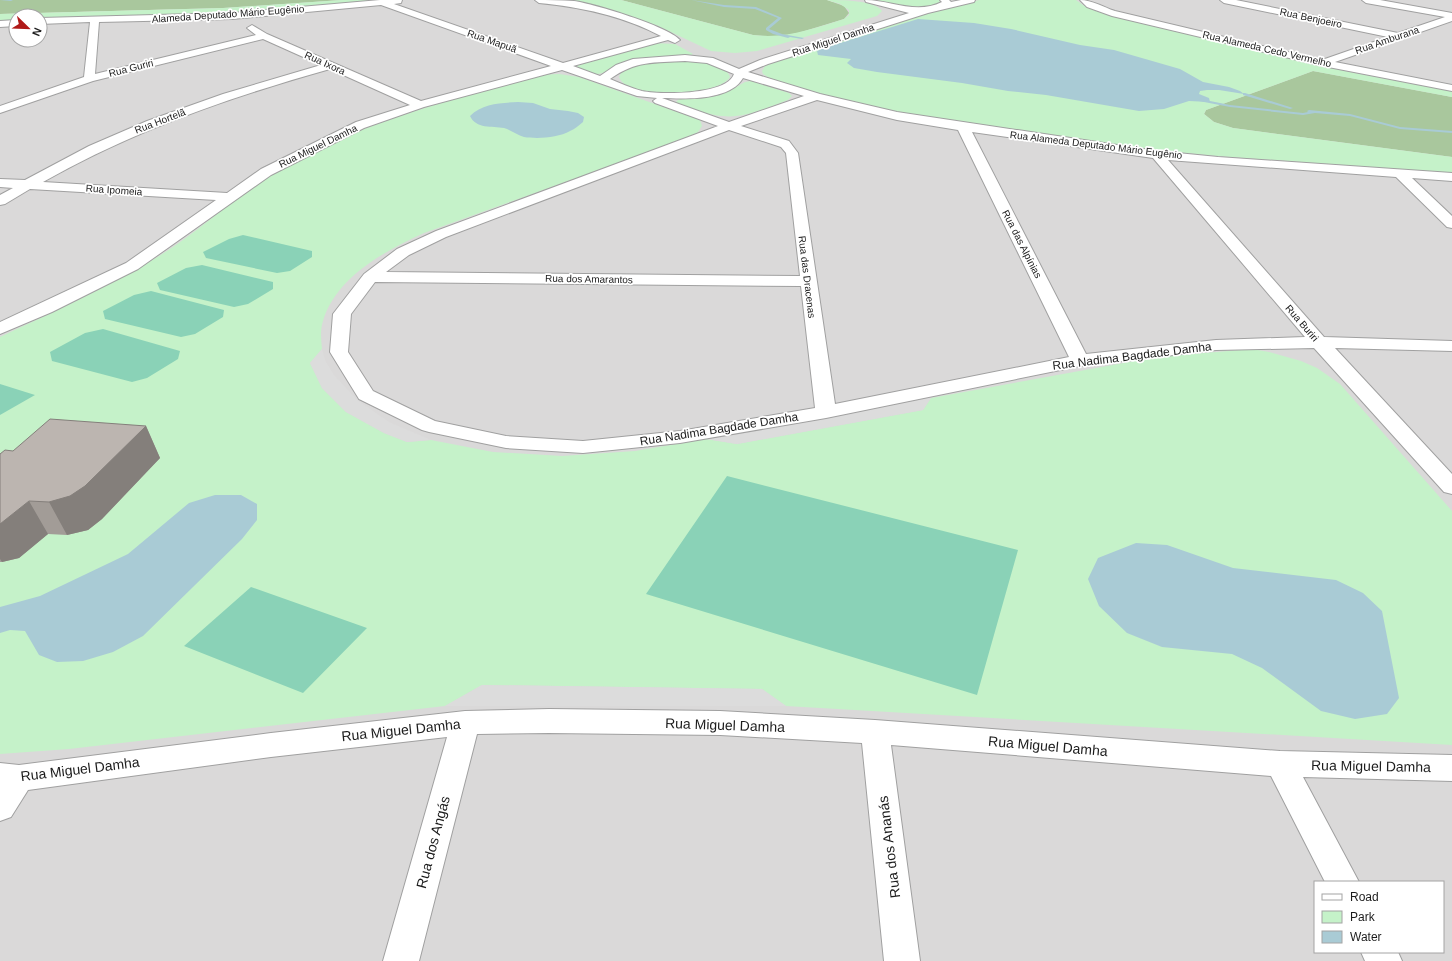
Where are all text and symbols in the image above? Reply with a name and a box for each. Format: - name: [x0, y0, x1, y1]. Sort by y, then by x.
- street label: Alameda Deputado Mário Eugênio: [151, 3, 305, 25]
- street label: Rua Benjoeiro: [1279, 6, 1344, 30]
- north arrow: [8, 8, 48, 48]
- street label: Rua Miguel Damha: [791, 21, 876, 58]
- street label: Rua Amburana: [1354, 24, 1421, 56]
- text: N: [30, 26, 44, 38]
- street label: Rua Mapuã: [466, 27, 519, 55]
- street label: Rua Alameda Cedo Vermelho: [1202, 29, 1333, 69]
- street label: Rua Ixora: [303, 49, 347, 77]
- street label: Rua Guriri: [108, 57, 154, 79]
- street label: Rua Hortelã: [133, 106, 187, 136]
- street label: Rua Miguel Damha: [277, 122, 359, 170]
- street label: Rua Alameda Deputado Mário Eugênio: [1009, 129, 1183, 161]
- street label: Rua Ipomeia: [85, 183, 143, 197]
- street label: Rua das Alpínias: [1000, 208, 1044, 280]
- street label: Rua das Dracenas: [796, 235, 818, 319]
- street label: Rua dos Amarantos: [545, 273, 633, 285]
- street label: Rua Buriri: [1283, 303, 1321, 343]
- street label: Rua Nadima Bagdade Damha: [1052, 339, 1213, 373]
- street label: Rua Nadima Bagdade Damha: [639, 410, 799, 448]
- street label: Rua Miguel Damha: [665, 715, 785, 735]
- street label: Rua Miguel Damha: [341, 716, 462, 744]
- street label: Rua Miguel Damha: [988, 733, 1109, 759]
- street label: Rua Miguel Damha: [20, 754, 141, 784]
- street label: Rua Miguel Damha: [1311, 757, 1431, 775]
- street label: Rua dos Angás: [413, 794, 453, 890]
- street label: Rua dos Ananás: [875, 795, 903, 899]
- legend: [1314, 881, 1444, 953]
- text: Road: [1350, 890, 1379, 904]
- text: Park: [1350, 910, 1376, 924]
- text: Water: [1350, 930, 1382, 944]

